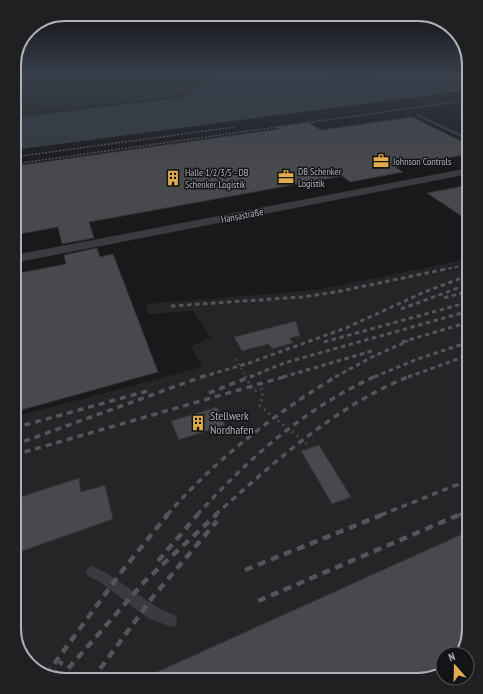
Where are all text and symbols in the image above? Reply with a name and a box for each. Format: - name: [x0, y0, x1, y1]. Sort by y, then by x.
- office icon: Johnson Controls: [372, 152, 390, 170]
- place label: Johnson Controls: [392, 155, 452, 168]
- place label: DB Schenker Logistik: [298, 165, 342, 190]
- place label: Halle 1/2/3/5 - DB Schenker Logistik: [185, 166, 249, 191]
- office icon: DB Schenker Logistik: [277, 168, 295, 186]
- building icon: Halle 1/2/3/5 - DB Schenker Logistik: [164, 169, 182, 187]
- street label: Hansastraße: [220, 205, 264, 226]
- place label: Stellwerk Nordhafen: [210, 408, 253, 437]
- building icon: Stellwerk Nordhafen: [189, 414, 207, 432]
- north arrow: [435, 646, 475, 686]
- text: N: [446, 649, 457, 664]

